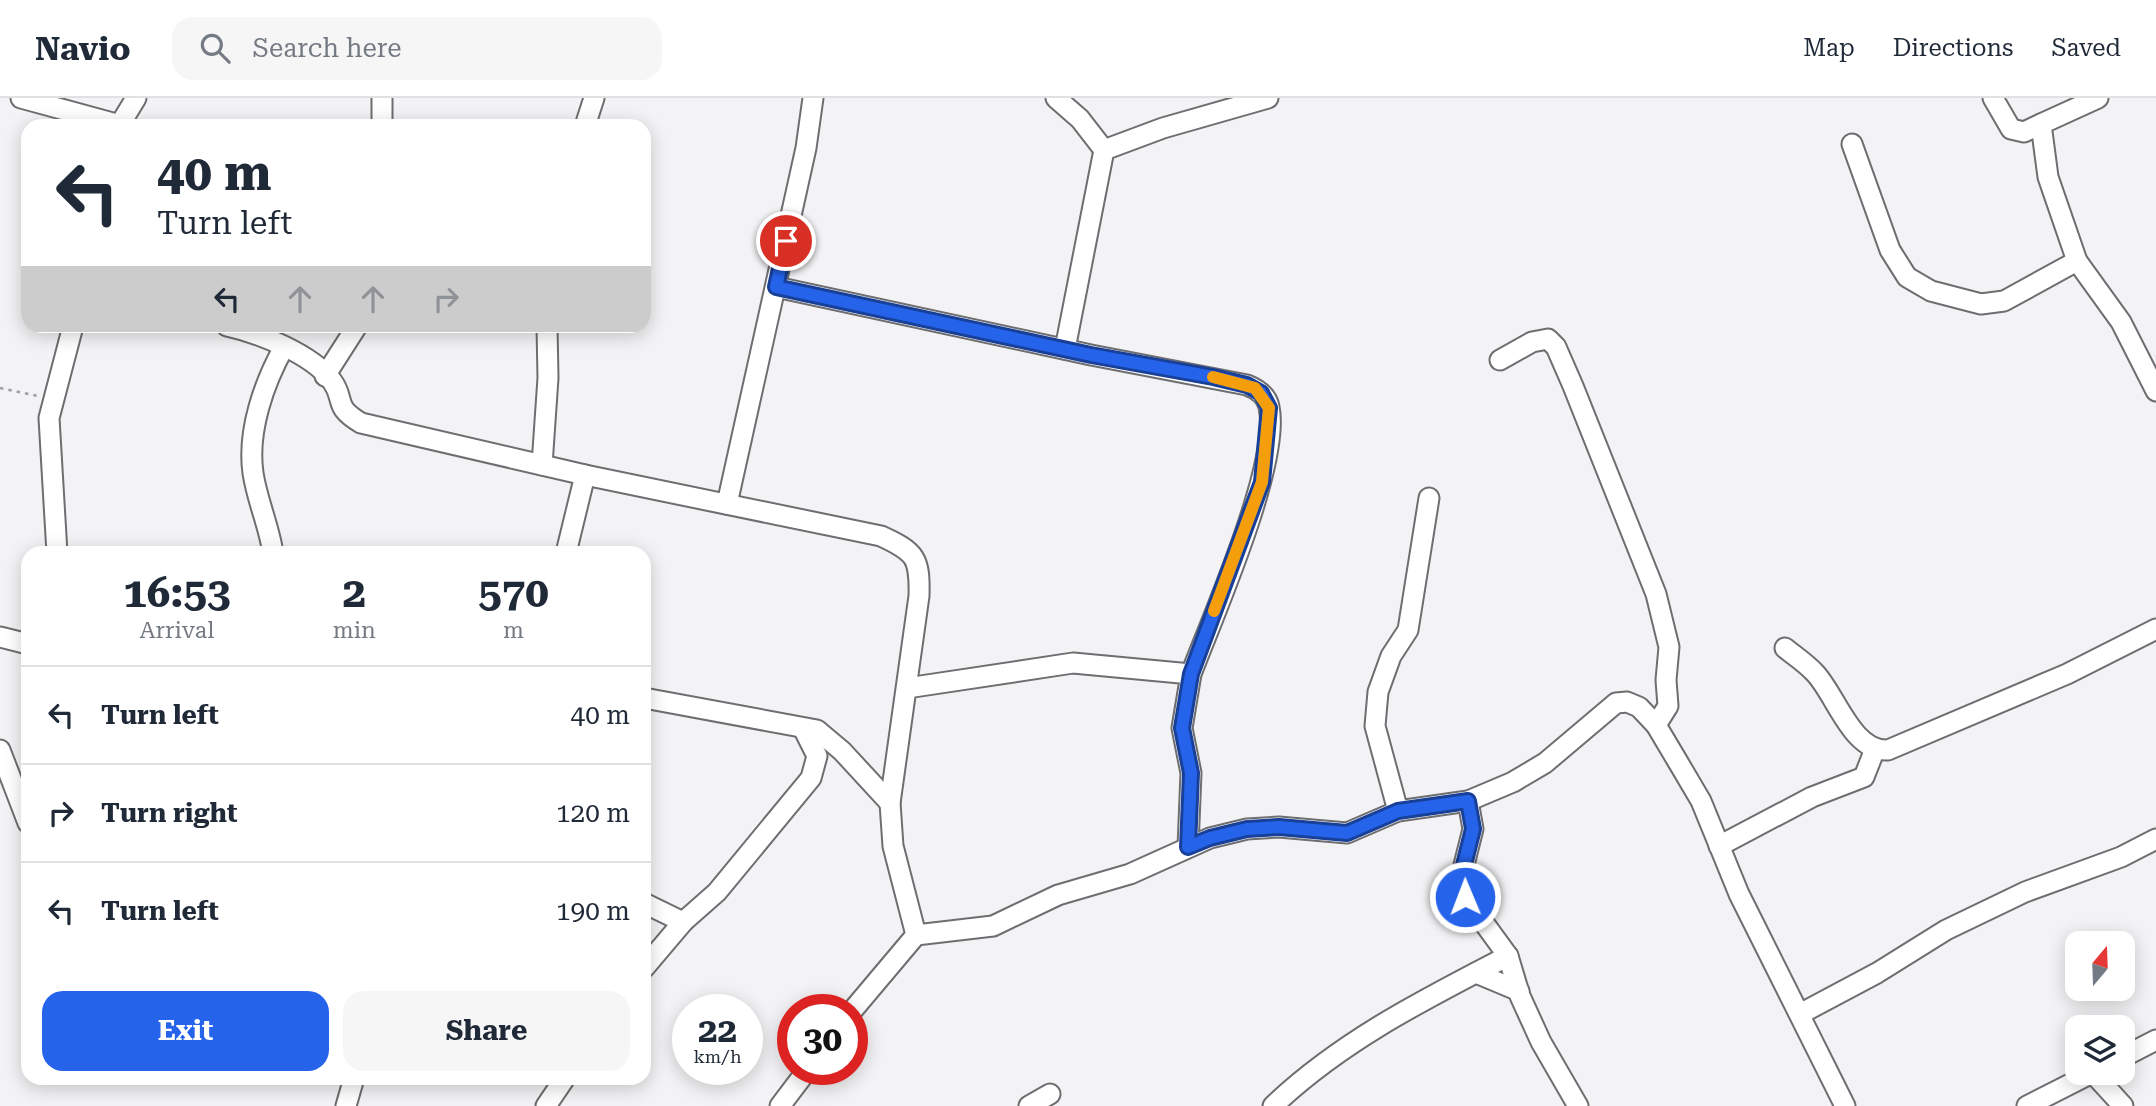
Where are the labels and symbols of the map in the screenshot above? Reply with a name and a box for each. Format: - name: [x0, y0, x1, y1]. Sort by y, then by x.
- pin: [756, 211, 816, 271]
- position arrow: [1428, 860, 1502, 934]
- north arrow: [2065, 931, 2135, 1001]
- speed limit sign: 30: [777, 994, 868, 1085]

